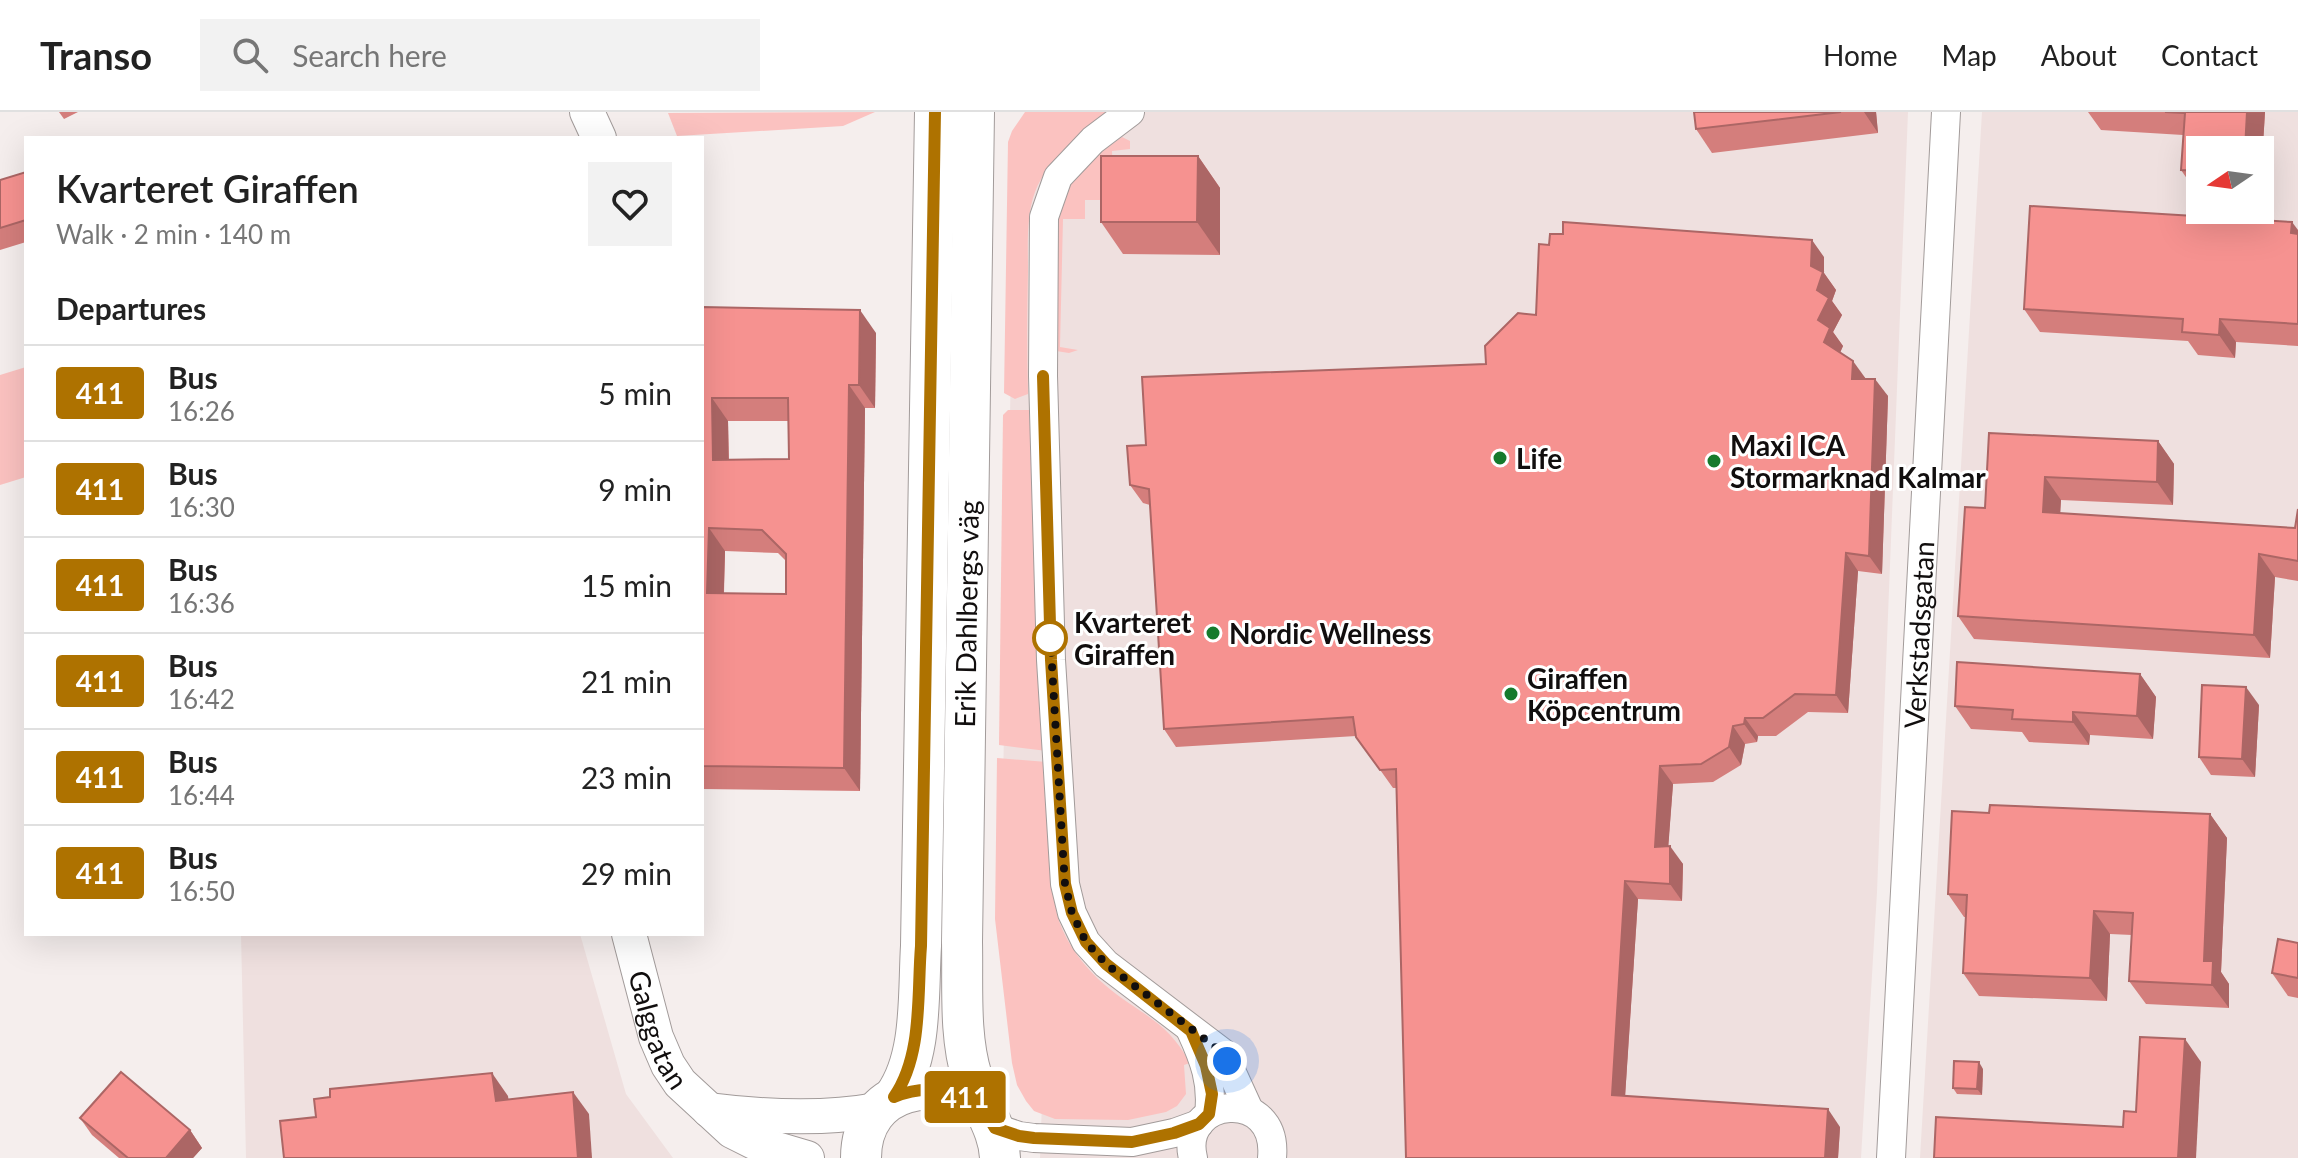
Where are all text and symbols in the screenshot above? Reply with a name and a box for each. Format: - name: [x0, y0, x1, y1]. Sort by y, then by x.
- search box: [200, 19, 760, 91]
- text: Transo: [40, 32, 152, 78]
- icon: search: [228, 33, 272, 77]
- text: Search here: [292, 37, 447, 73]
- text: Home: [1823, 38, 1898, 72]
- text: Map: [1942, 38, 1997, 72]
- text: About: [2041, 38, 2117, 72]
- text: Contact: [2161, 38, 2258, 72]
- north arrow: [2186, 136, 2274, 224]
- map controls: [2186, 136, 2274, 224]
- button: heart: [588, 162, 672, 246]
- text: Kvarteret Giraffen: [56, 165, 359, 211]
- text: Walk · 2 min · 140 m: [56, 218, 291, 250]
- text: Departures: [56, 290, 206, 326]
- text: Bus: [168, 359, 218, 395]
- text: 5 min: [598, 375, 672, 411]
- text: 411: [76, 376, 124, 410]
- text: 16:26: [168, 395, 235, 427]
- place label: Maxi ICA Stormarknad Kalmar: [1730, 428, 1986, 494]
- place label: Life: [1516, 441, 1562, 475]
- marker: Life: [1491, 449, 1509, 467]
- marker: Maxi ICA Stormarknad Kalmar: [1705, 452, 1723, 470]
- text: Bus: [168, 455, 218, 491]
- text: 9 min: [598, 471, 672, 507]
- text: 411: [76, 472, 124, 506]
- text: 16:30: [168, 491, 235, 523]
- street label: Erik Dahlbergs väg: [947, 500, 985, 728]
- street label: Verkstadsgatan: [1897, 540, 1940, 729]
- text: Bus: [168, 551, 218, 587]
- text: 15 min: [581, 567, 672, 603]
- text: 411: [76, 568, 124, 602]
- text: 16:36: [168, 587, 235, 619]
- place label: Kvarteret Giraffen: [1074, 605, 1192, 671]
- place label: Nordic Wellness: [1229, 616, 1431, 650]
- marker: Kvarteret Giraffen: [1033, 621, 1067, 655]
- marker: Nordic Wellness: [1204, 624, 1222, 642]
- text: Bus: [168, 647, 218, 683]
- place label: Giraffen Köpcentrum: [1527, 661, 1681, 727]
- text: 21 min: [581, 663, 672, 699]
- text: 411: [76, 664, 124, 698]
- text: 16:42: [168, 683, 235, 715]
- marker: Giraffen Köpcentrum: [1502, 685, 1520, 703]
- text: Bus: [168, 743, 218, 779]
- text: 23 min: [581, 759, 672, 795]
- text: 411: [76, 760, 124, 794]
- text: 16:44: [168, 779, 235, 811]
- text: Bus: [168, 839, 218, 875]
- text: 29 min: [581, 855, 672, 891]
- text: 411: [76, 856, 124, 890]
- text: 16:50: [168, 875, 235, 907]
- street label: Galggatan: [622, 967, 696, 1095]
- your location: [1207, 1041, 1247, 1081]
- line badge: 411: [919, 1071, 1011, 1123]
- text: 411: [941, 1080, 989, 1114]

